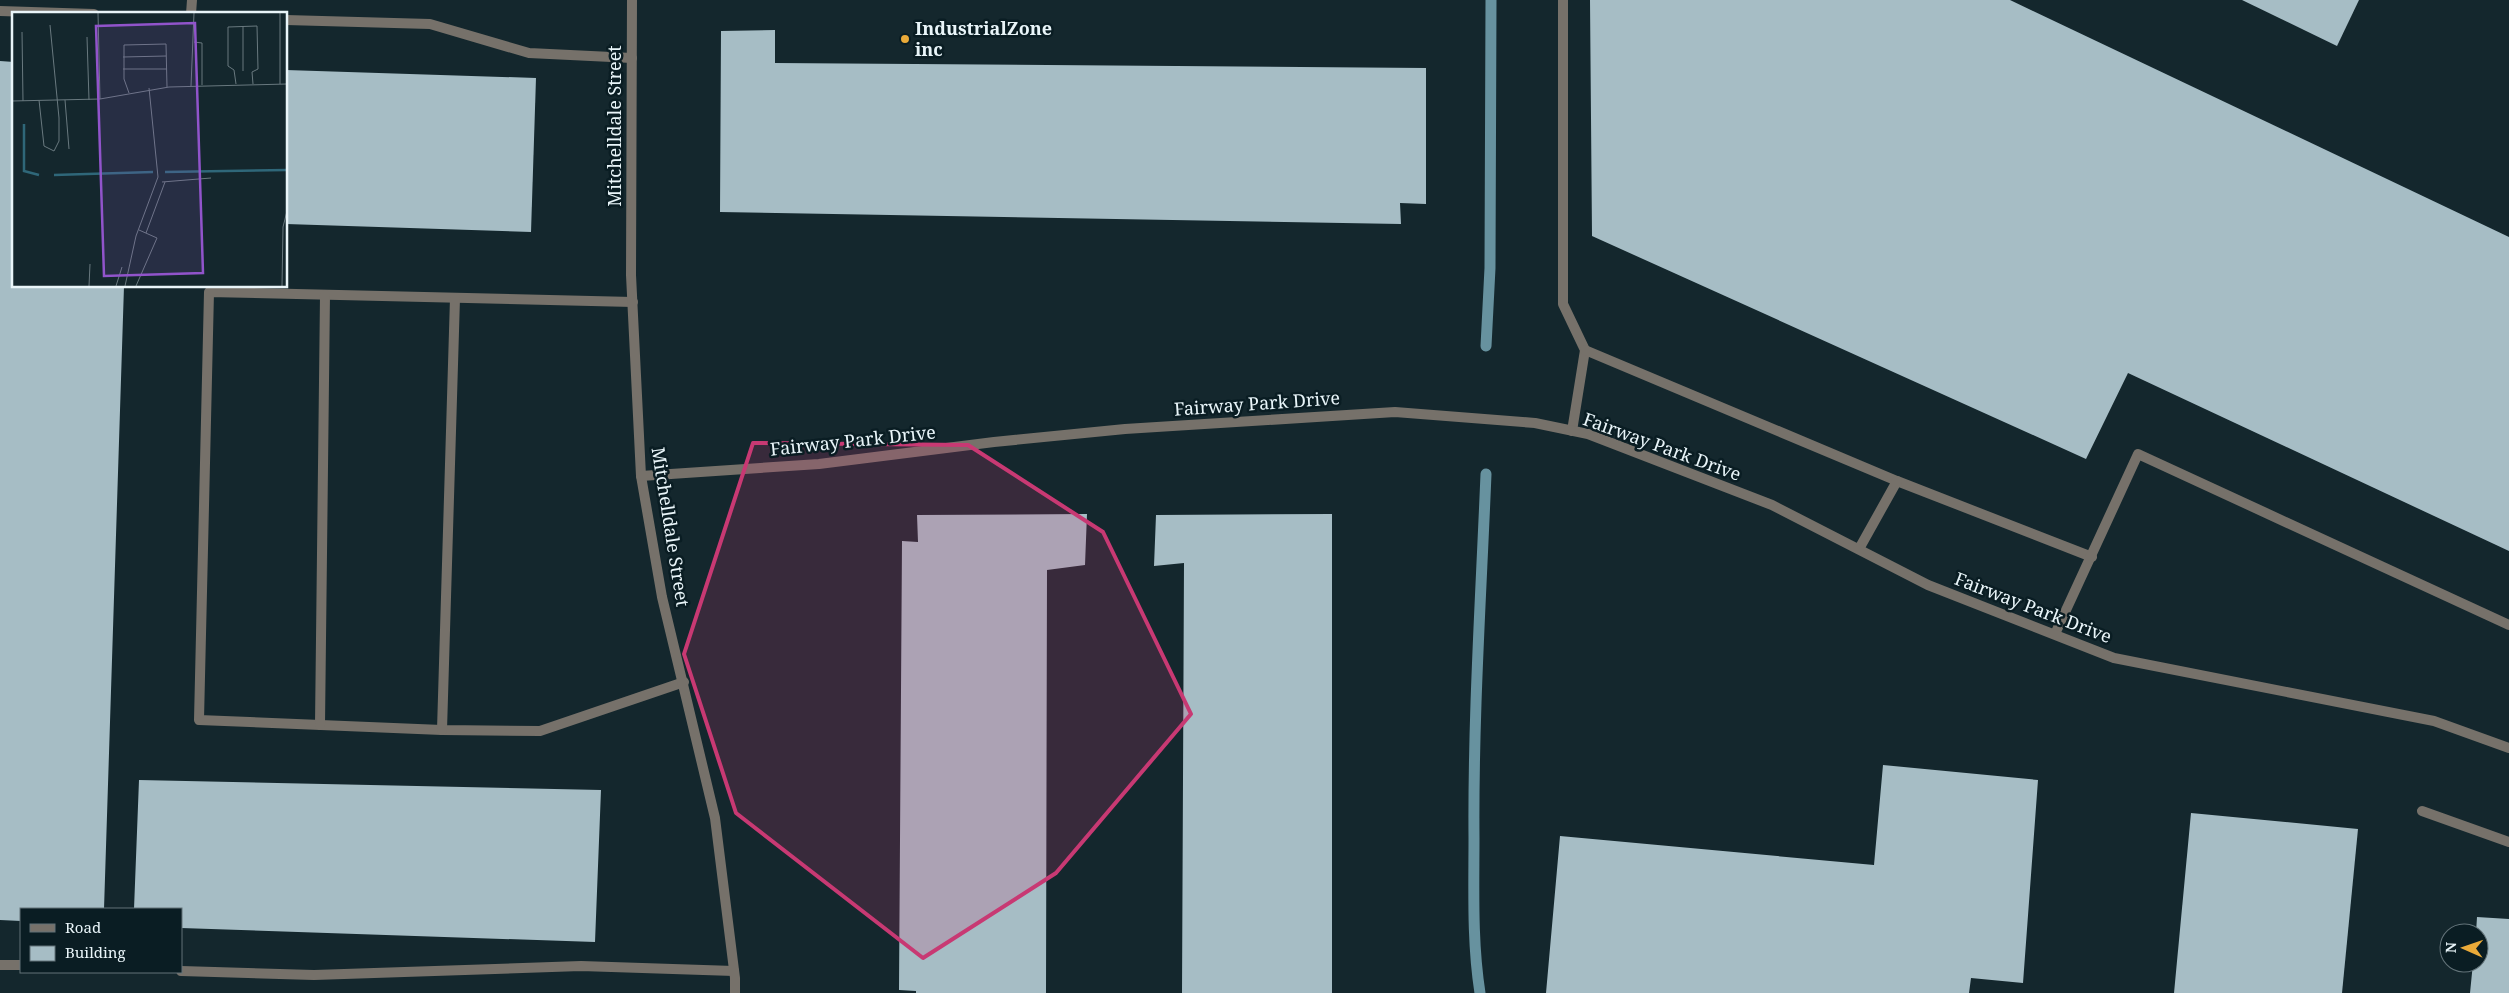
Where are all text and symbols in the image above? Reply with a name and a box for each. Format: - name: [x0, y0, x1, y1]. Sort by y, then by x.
- inset map: [12, 12, 288, 288]
- place label: IndustrialZone inc: [915, 16, 1052, 61]
- marker: IndustrialZone inc: [899, 33, 911, 45]
- street label: Mitchelldale Street: [602, 45, 626, 207]
- street label: Fairway Park Drive: [1173, 385, 1341, 421]
- street label: Fairway Park Drive: [1580, 406, 1745, 486]
- street label: Fairway Park Drive: [769, 419, 937, 461]
- street label: Mitchelldale Street: [647, 445, 695, 608]
- street label: Fairway Park Drive: [1951, 566, 2115, 648]
- legend: [20, 908, 182, 973]
- text: Road: [65, 917, 101, 937]
- north arrow: [2439, 923, 2489, 973]
- text: Building: [65, 942, 126, 962]
- text: N: [2441, 942, 2460, 953]

